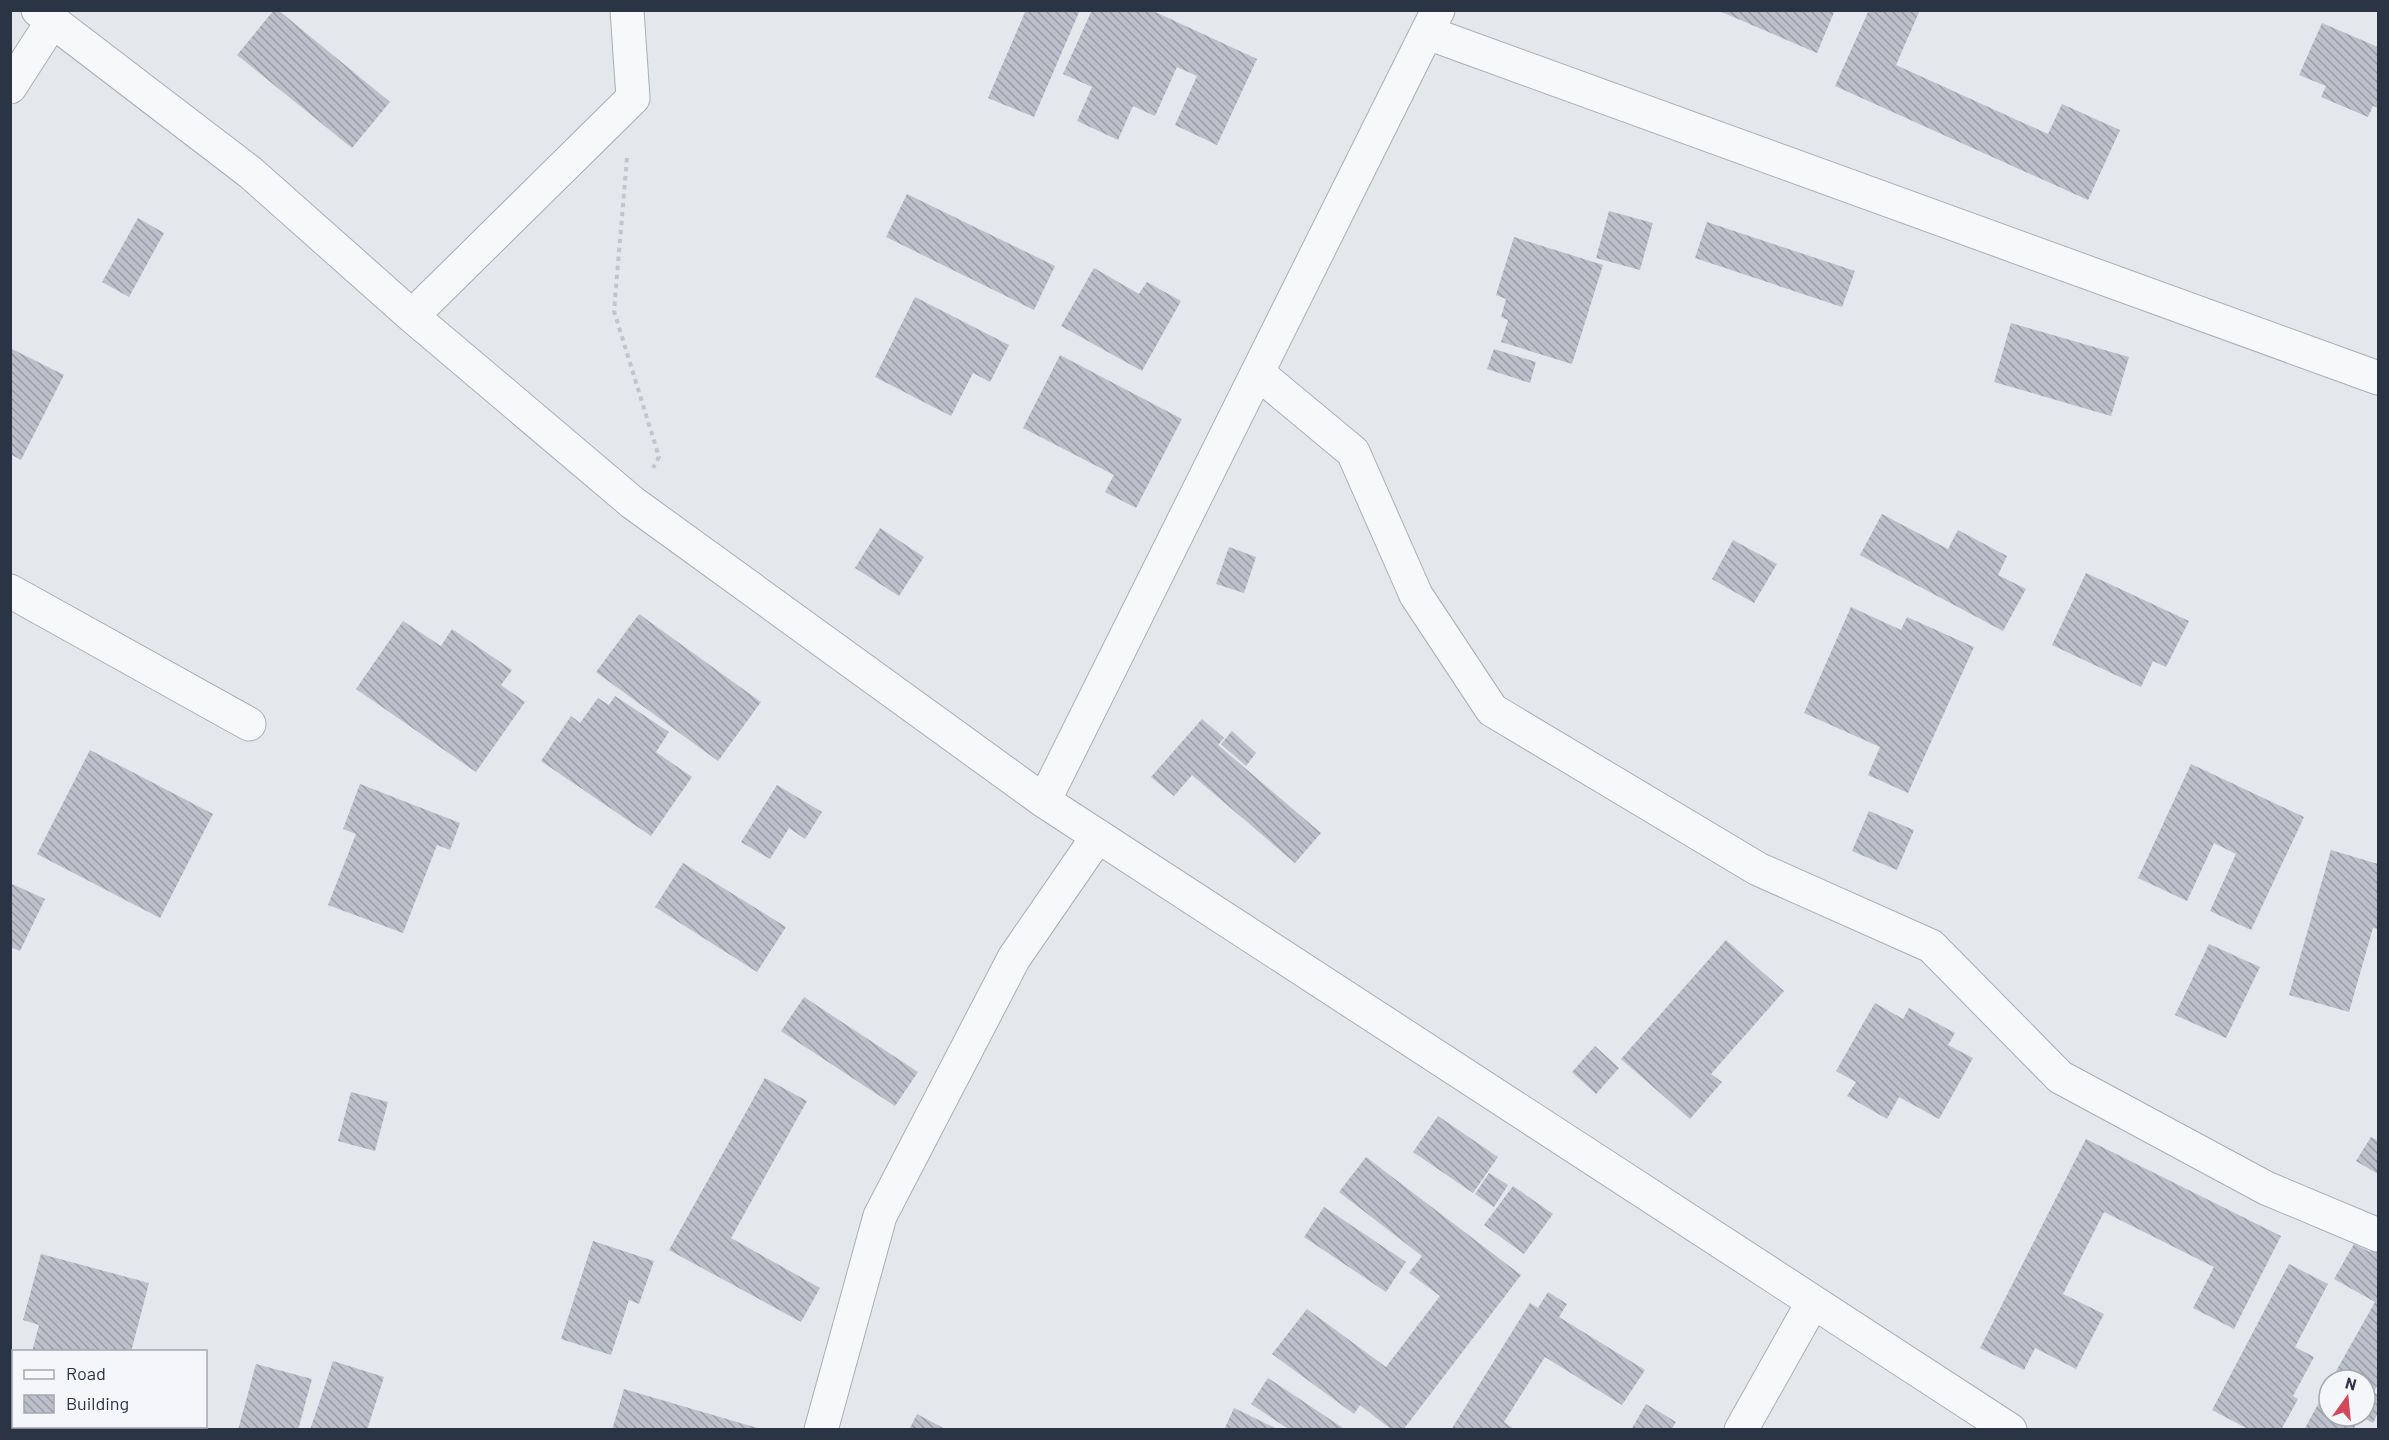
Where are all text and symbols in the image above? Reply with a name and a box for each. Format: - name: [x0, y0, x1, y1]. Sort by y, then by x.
- legend: [12, 1350, 207, 1428]
- text: Road: [66, 1362, 106, 1384]
- north arrow: [2317, 1368, 2377, 1428]
- text: N: [2343, 1372, 2359, 1394]
- text: Building: [66, 1392, 129, 1414]

